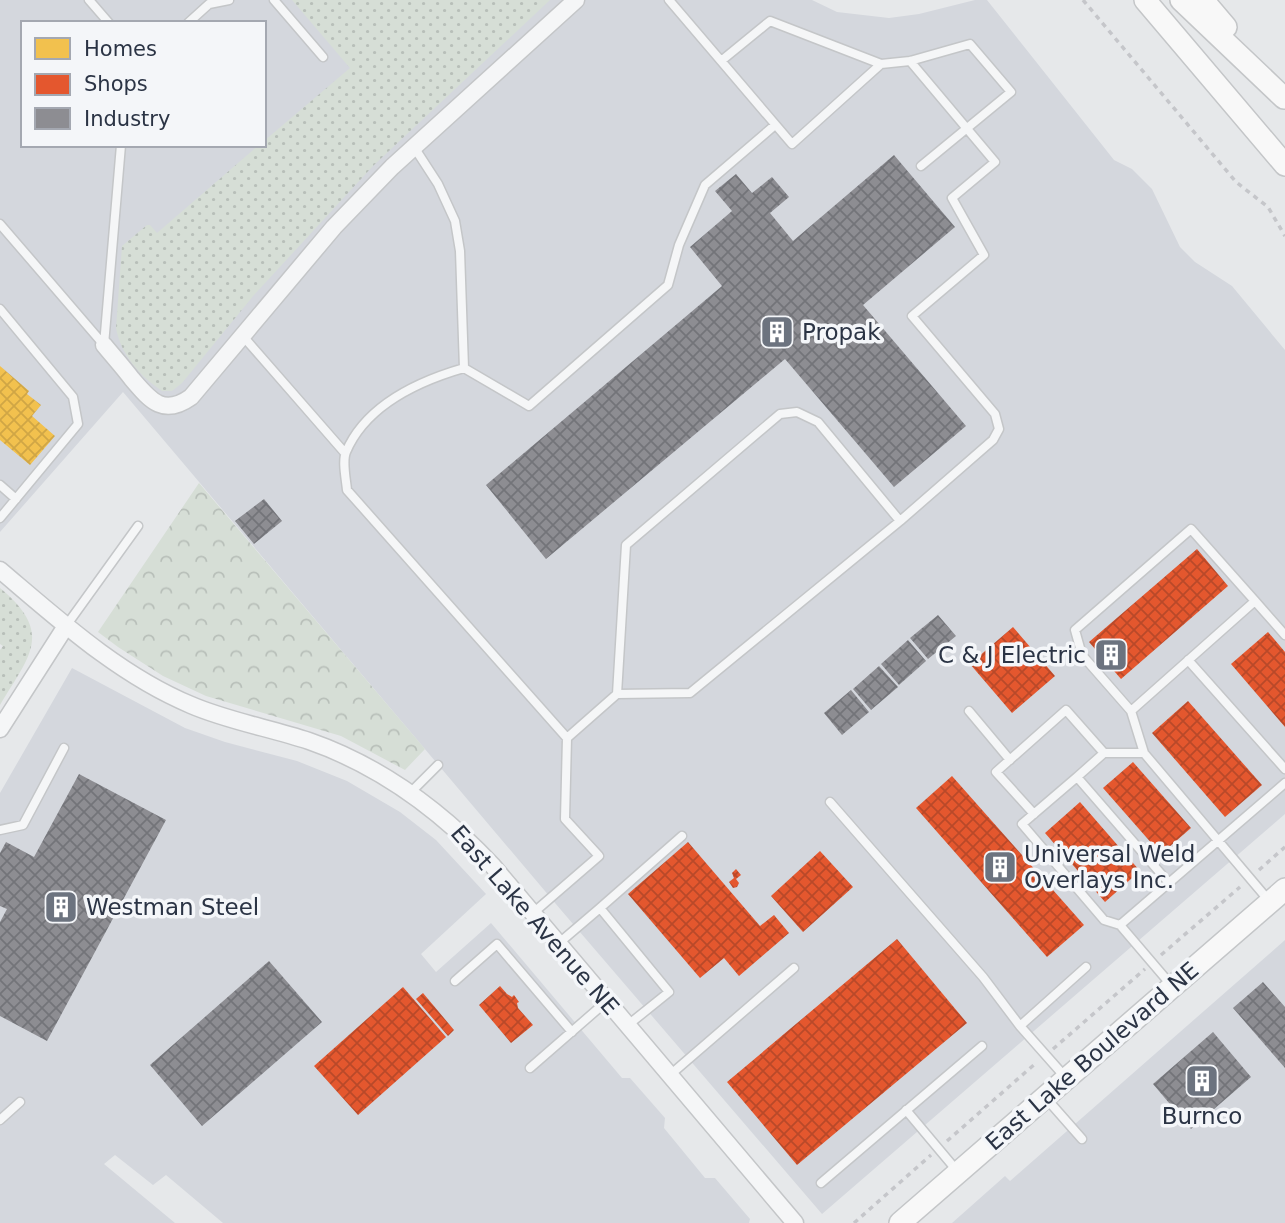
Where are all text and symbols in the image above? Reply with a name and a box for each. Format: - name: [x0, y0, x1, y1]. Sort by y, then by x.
- legend: [21, 21, 266, 147]
- text: Homes: [84, 37, 157, 61]
- text: Shops: [84, 72, 148, 96]
- text: Industry: [84, 107, 170, 131]
- building icon: Propak: [758, 313, 796, 351]
- place label: Propak: [802, 319, 881, 345]
- building icon: C & J Electric: [1092, 636, 1130, 674]
- place label: C & J Electric: [938, 642, 1086, 668]
- street label: East Lake Avenue NE: [446, 820, 624, 1020]
- place label: Universal Weld Overlays Inc.: [1024, 841, 1195, 893]
- building icon: Universal Weld Overlays Inc.: [981, 848, 1019, 886]
- building icon: Westman Steel: [42, 888, 80, 926]
- place label: Westman Steel: [86, 894, 259, 920]
- street label: East Lake Boulevard NE: [980, 957, 1204, 1155]
- building icon: Burnco: [1183, 1062, 1221, 1100]
- place label: Burnco: [1162, 1103, 1242, 1129]

